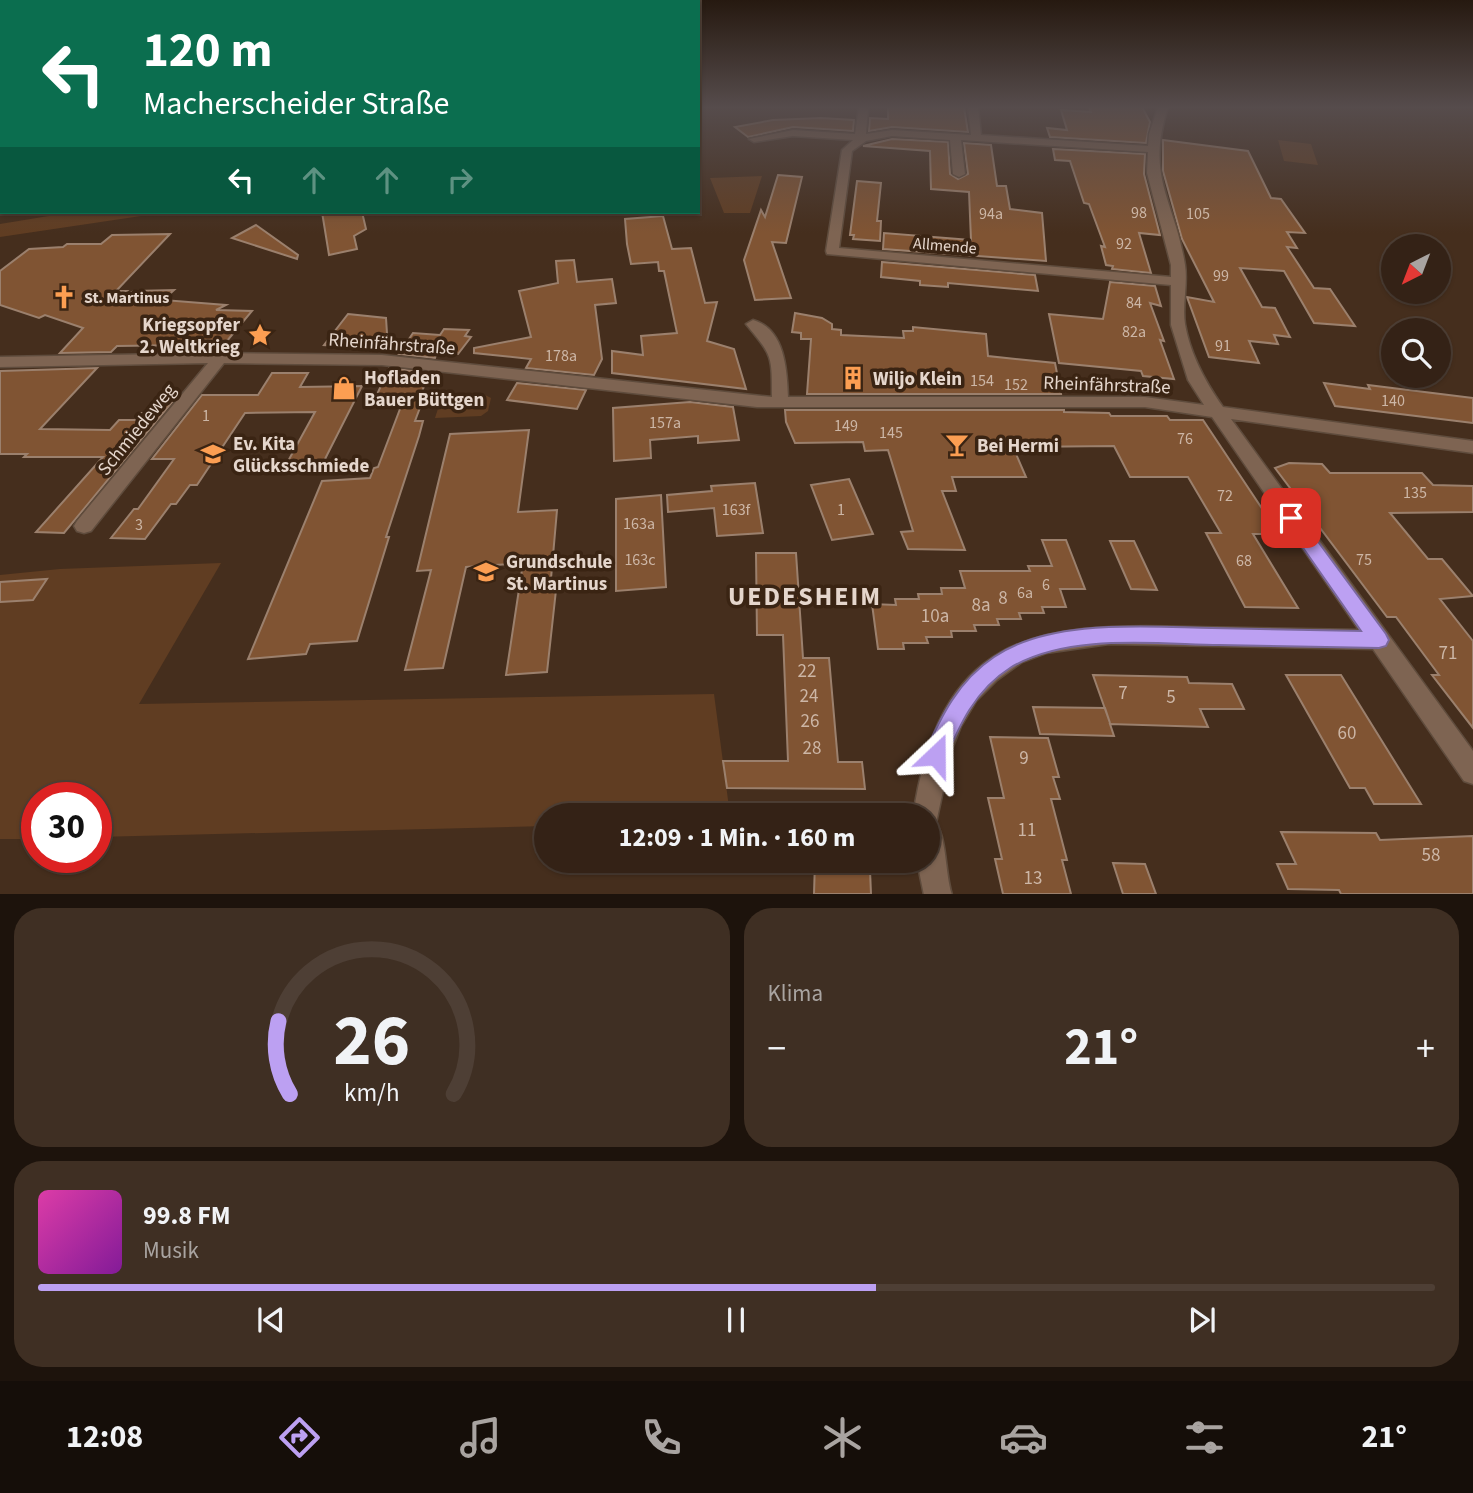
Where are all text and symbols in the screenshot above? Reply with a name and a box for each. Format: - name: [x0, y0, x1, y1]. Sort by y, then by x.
- text: 120 m: [143, 16, 272, 86]
- icon: left: [28, 28, 119, 119]
- text: Macherscheider Straße: [143, 81, 449, 127]
- icon: left: [222, 161, 260, 199]
- icon: ahead: [295, 161, 333, 199]
- icon: ahead: [368, 161, 406, 199]
- icon: right: [441, 161, 479, 199]
- house number: 98: [1131, 202, 1147, 224]
- house number: 94a: [979, 203, 1003, 225]
- house number: 105: [1186, 203, 1210, 225]
- street label: Allmende: [912, 232, 978, 260]
- house number: 92: [1116, 233, 1132, 255]
- north arrow: [1381, 234, 1451, 304]
- map controls: [1381, 234, 1451, 388]
- house number: 99: [1213, 265, 1229, 287]
- church icon: St. Martinus: [50, 283, 78, 311]
- place label: St. Martinus: [84, 287, 169, 309]
- house number: 84: [1126, 292, 1142, 314]
- place label: Kriegsopfer 2. Weltkrieg: [139, 312, 240, 361]
- button: search: [1381, 318, 1451, 388]
- place icon: Kriegsopfer 2. Weltkrieg: [246, 321, 274, 349]
- house number: 82a: [1122, 321, 1146, 343]
- street label: Rheinfährstraße: [327, 327, 456, 362]
- house number: 91: [1215, 335, 1231, 357]
- house number: 178a: [545, 345, 577, 367]
- building icon: Wiljo Klein: [839, 364, 867, 392]
- place label: Hofladen Bauer Büttgen: [364, 365, 484, 414]
- place label: Wiljo Klein: [873, 366, 962, 393]
- house number: 154: [970, 370, 994, 392]
- street label: Rheinfährstraße: [1043, 370, 1171, 401]
- shop icon: Hofladen Bauer Büttgen: [330, 374, 358, 402]
- house number: 152: [1004, 374, 1028, 396]
- street label: Schmiedeweg: [92, 378, 183, 482]
- house number: 140: [1381, 390, 1405, 412]
- house number: 1: [202, 405, 210, 427]
- house number: 157a: [649, 412, 681, 434]
- house number: 149: [834, 415, 858, 437]
- house number: 145: [879, 422, 903, 444]
- house number: 76: [1177, 428, 1193, 450]
- place label: Ev. Kita Glücksschmiede: [233, 431, 369, 480]
- bar icon: Bei Hermi: [943, 431, 971, 459]
- place label: Bei Hermi: [977, 433, 1059, 460]
- school or university icon: Ev. Kita Glücksschmiede: [199, 440, 227, 468]
- house number: 135: [1403, 482, 1427, 504]
- house number: 72: [1217, 485, 1233, 507]
- pin: [1261, 488, 1321, 548]
- house number: 163f: [722, 499, 752, 521]
- house number: 1: [837, 499, 845, 521]
- icon: arrive: [1272, 499, 1310, 537]
- house number: 163a: [623, 513, 655, 535]
- house number: 3: [135, 514, 143, 536]
- place label: Grundschule St. Martinus: [506, 549, 613, 598]
- house number: 163c: [624, 549, 656, 571]
- house number: 75: [1356, 549, 1372, 571]
- house number: 68: [1236, 550, 1252, 572]
- school or university icon: Grundschule St. Martinus: [472, 558, 500, 586]
- house number: 6: [1042, 574, 1050, 596]
- district label: UEDESHEIM: [728, 578, 882, 615]
- house number: 6a: [1017, 582, 1033, 604]
- house number: 8: [998, 585, 1008, 612]
- house number: 8a: [971, 592, 991, 619]
- house number: 10a: [921, 603, 949, 630]
- house number: 71: [1439, 640, 1457, 667]
- house number: 22: [798, 658, 816, 685]
- house number: 7: [1118, 680, 1128, 707]
- house number: 24: [800, 683, 818, 710]
- house number: 5: [1166, 684, 1176, 711]
- house number: 26: [801, 708, 819, 735]
- position arrow: [899, 718, 973, 792]
- house number: 60: [1338, 720, 1356, 747]
- house number: 28: [803, 735, 821, 762]
- house number: 9: [1019, 745, 1029, 772]
- speed limit sign: 30: [21, 782, 112, 873]
- house number: 11: [1018, 817, 1036, 844]
- text: 12:09 · 1 Min. · 160 m: [619, 819, 855, 856]
- house number: 58: [1422, 842, 1440, 869]
- house number: 13: [1024, 865, 1042, 892]
- text: Klima: [768, 977, 823, 1010]
- text: 26: [333, 989, 410, 1093]
- text: 21°: [1064, 1011, 1138, 1085]
- text: −: [768, 1022, 786, 1076]
- text: +: [1416, 1022, 1435, 1076]
- text: km/h: [344, 1074, 400, 1110]
- text: 99.8 FM: [143, 1197, 231, 1234]
- text: Musik: [143, 1234, 199, 1267]
- icon: previous: [252, 1301, 290, 1339]
- icon: pause: [717, 1301, 755, 1339]
- icon: next: [1183, 1301, 1221, 1339]
- icon: directions: [275, 1413, 324, 1462]
- icon: music: [456, 1413, 505, 1462]
- icon: phone: [637, 1413, 686, 1462]
- icon: climate: [818, 1413, 867, 1462]
- icon: car: [999, 1413, 1048, 1462]
- icon: filters: [1180, 1413, 1229, 1462]
- text: 12:08: [66, 1414, 143, 1460]
- text: 21°: [1361, 1414, 1407, 1460]

